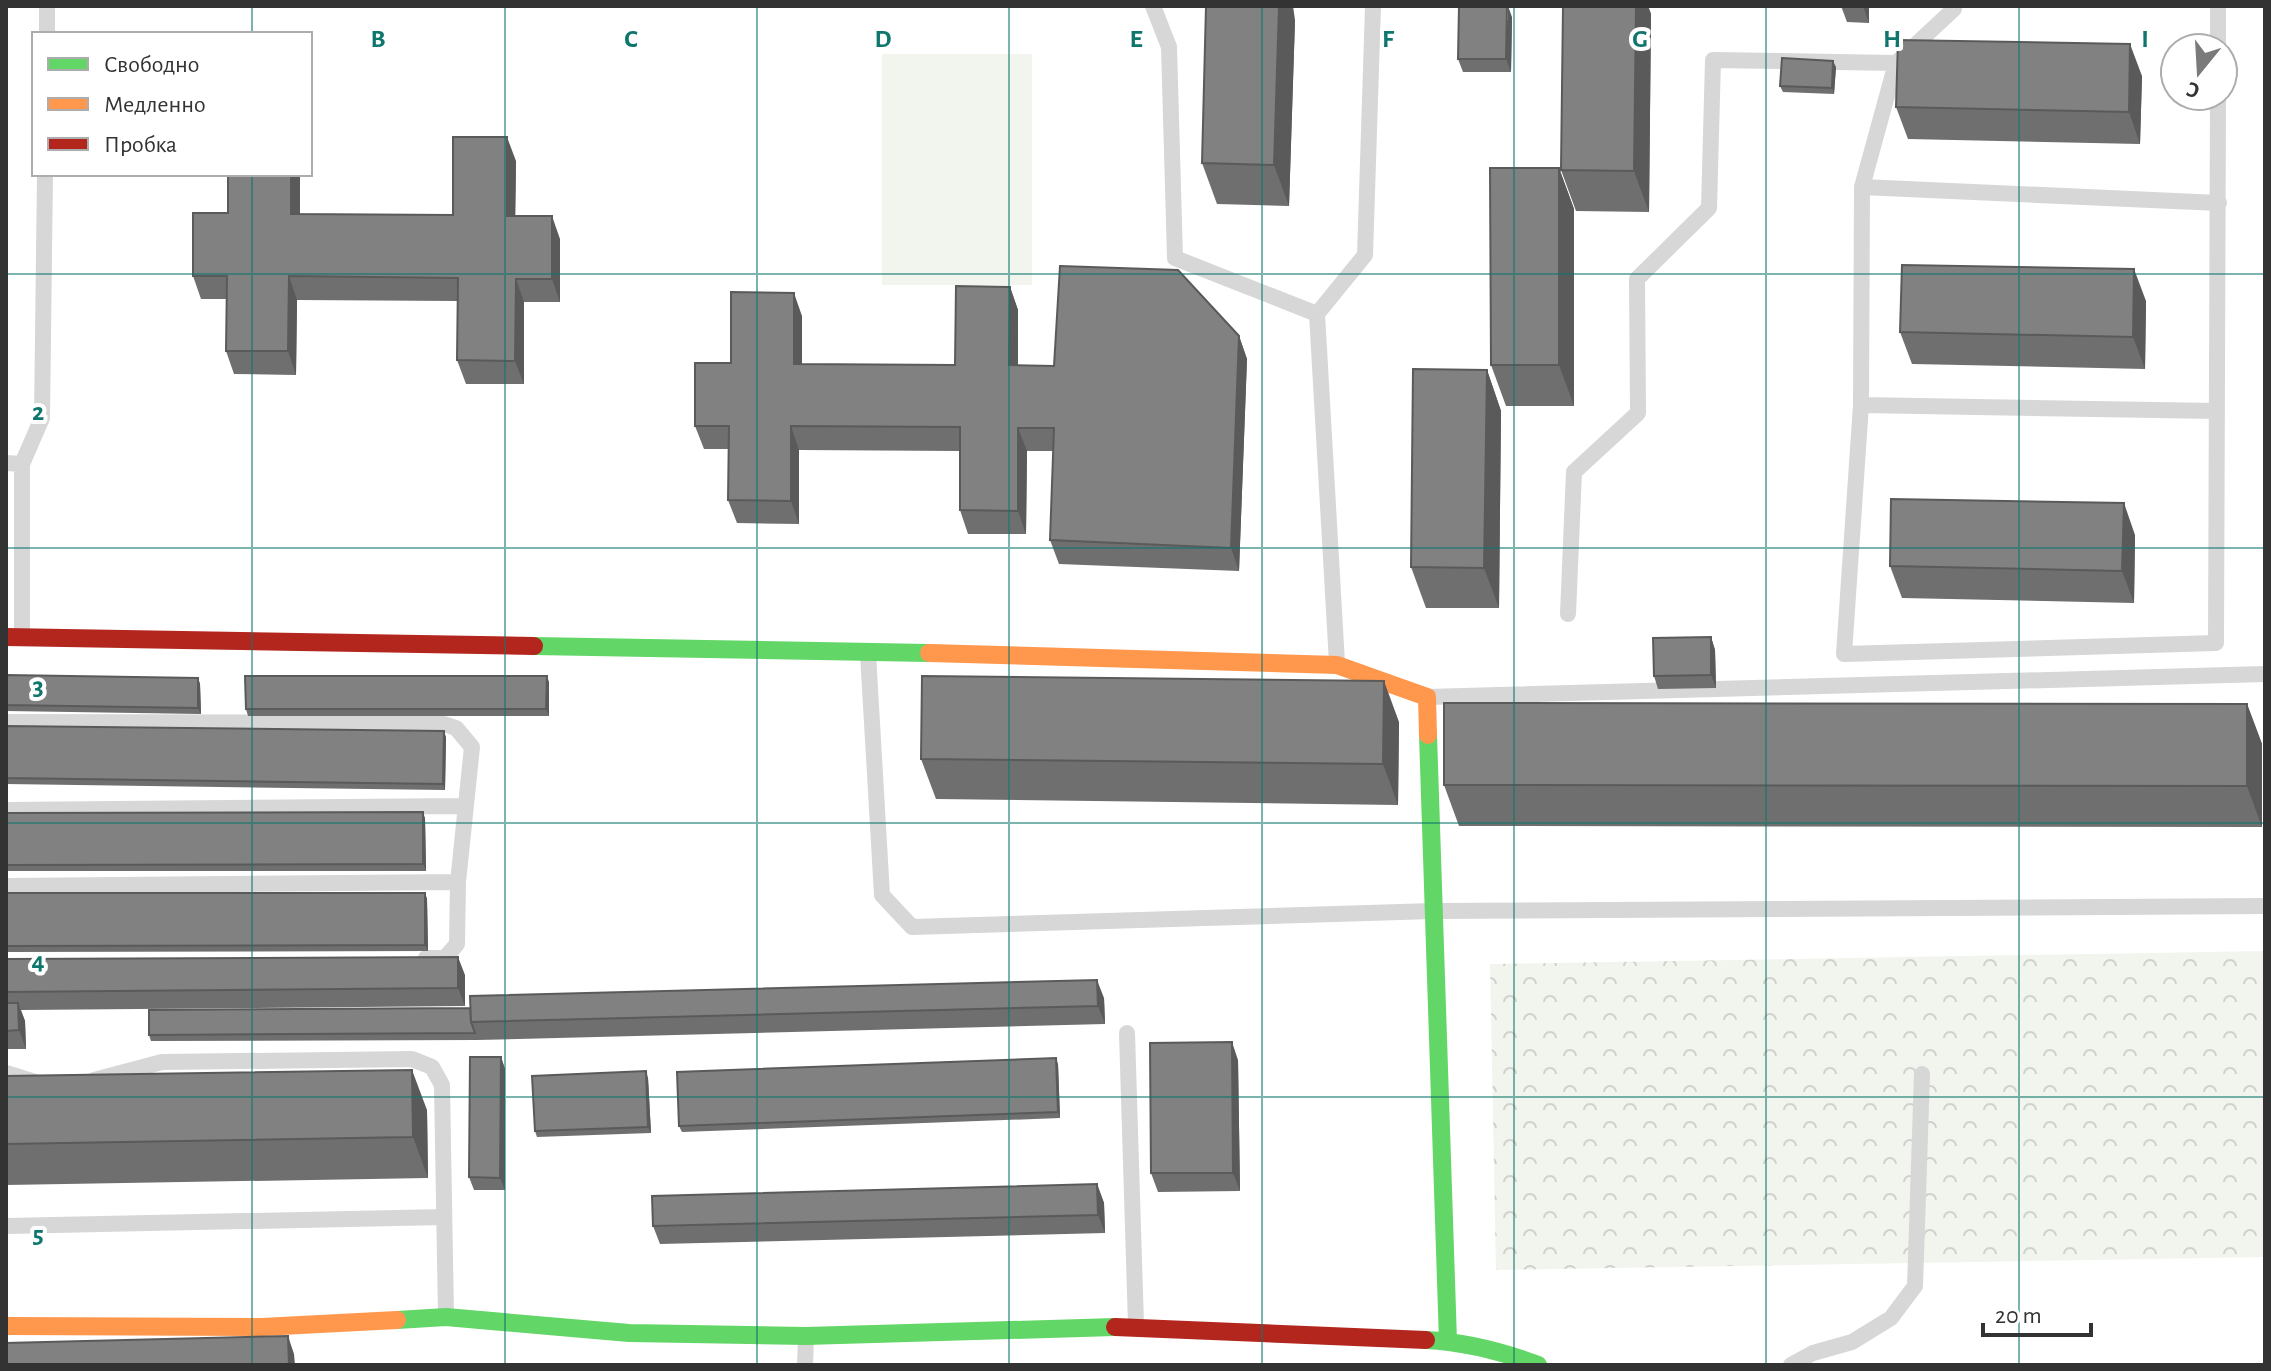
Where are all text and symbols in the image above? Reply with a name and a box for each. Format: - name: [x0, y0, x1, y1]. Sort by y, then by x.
- text: B: [370, 26, 386, 52]
- text: C: [624, 26, 638, 52]
- text: D: [874, 26, 892, 52]
- text: E: [1129, 26, 1143, 52]
- text: F: [1382, 26, 1395, 52]
- text: G: [1632, 26, 1648, 52]
- text: H: [1883, 26, 1901, 52]
- text: I: [2141, 26, 2149, 52]
- legend: [32, 32, 312, 176]
- north arrow: [2159, 32, 2239, 112]
- text: Свободно: [104, 53, 199, 77]
- text: С: [2184, 78, 2202, 102]
- text: Медленно: [104, 93, 206, 117]
- text: Пробка: [104, 133, 177, 157]
- text: 2: [32, 399, 44, 425]
- text: 3: [32, 674, 44, 700]
- text: 4: [31, 948, 45, 974]
- text: 5: [32, 1222, 44, 1248]
- scale bar: [1983, 1287, 2091, 1337]
- text: 20 m: [1995, 1304, 2042, 1328]

